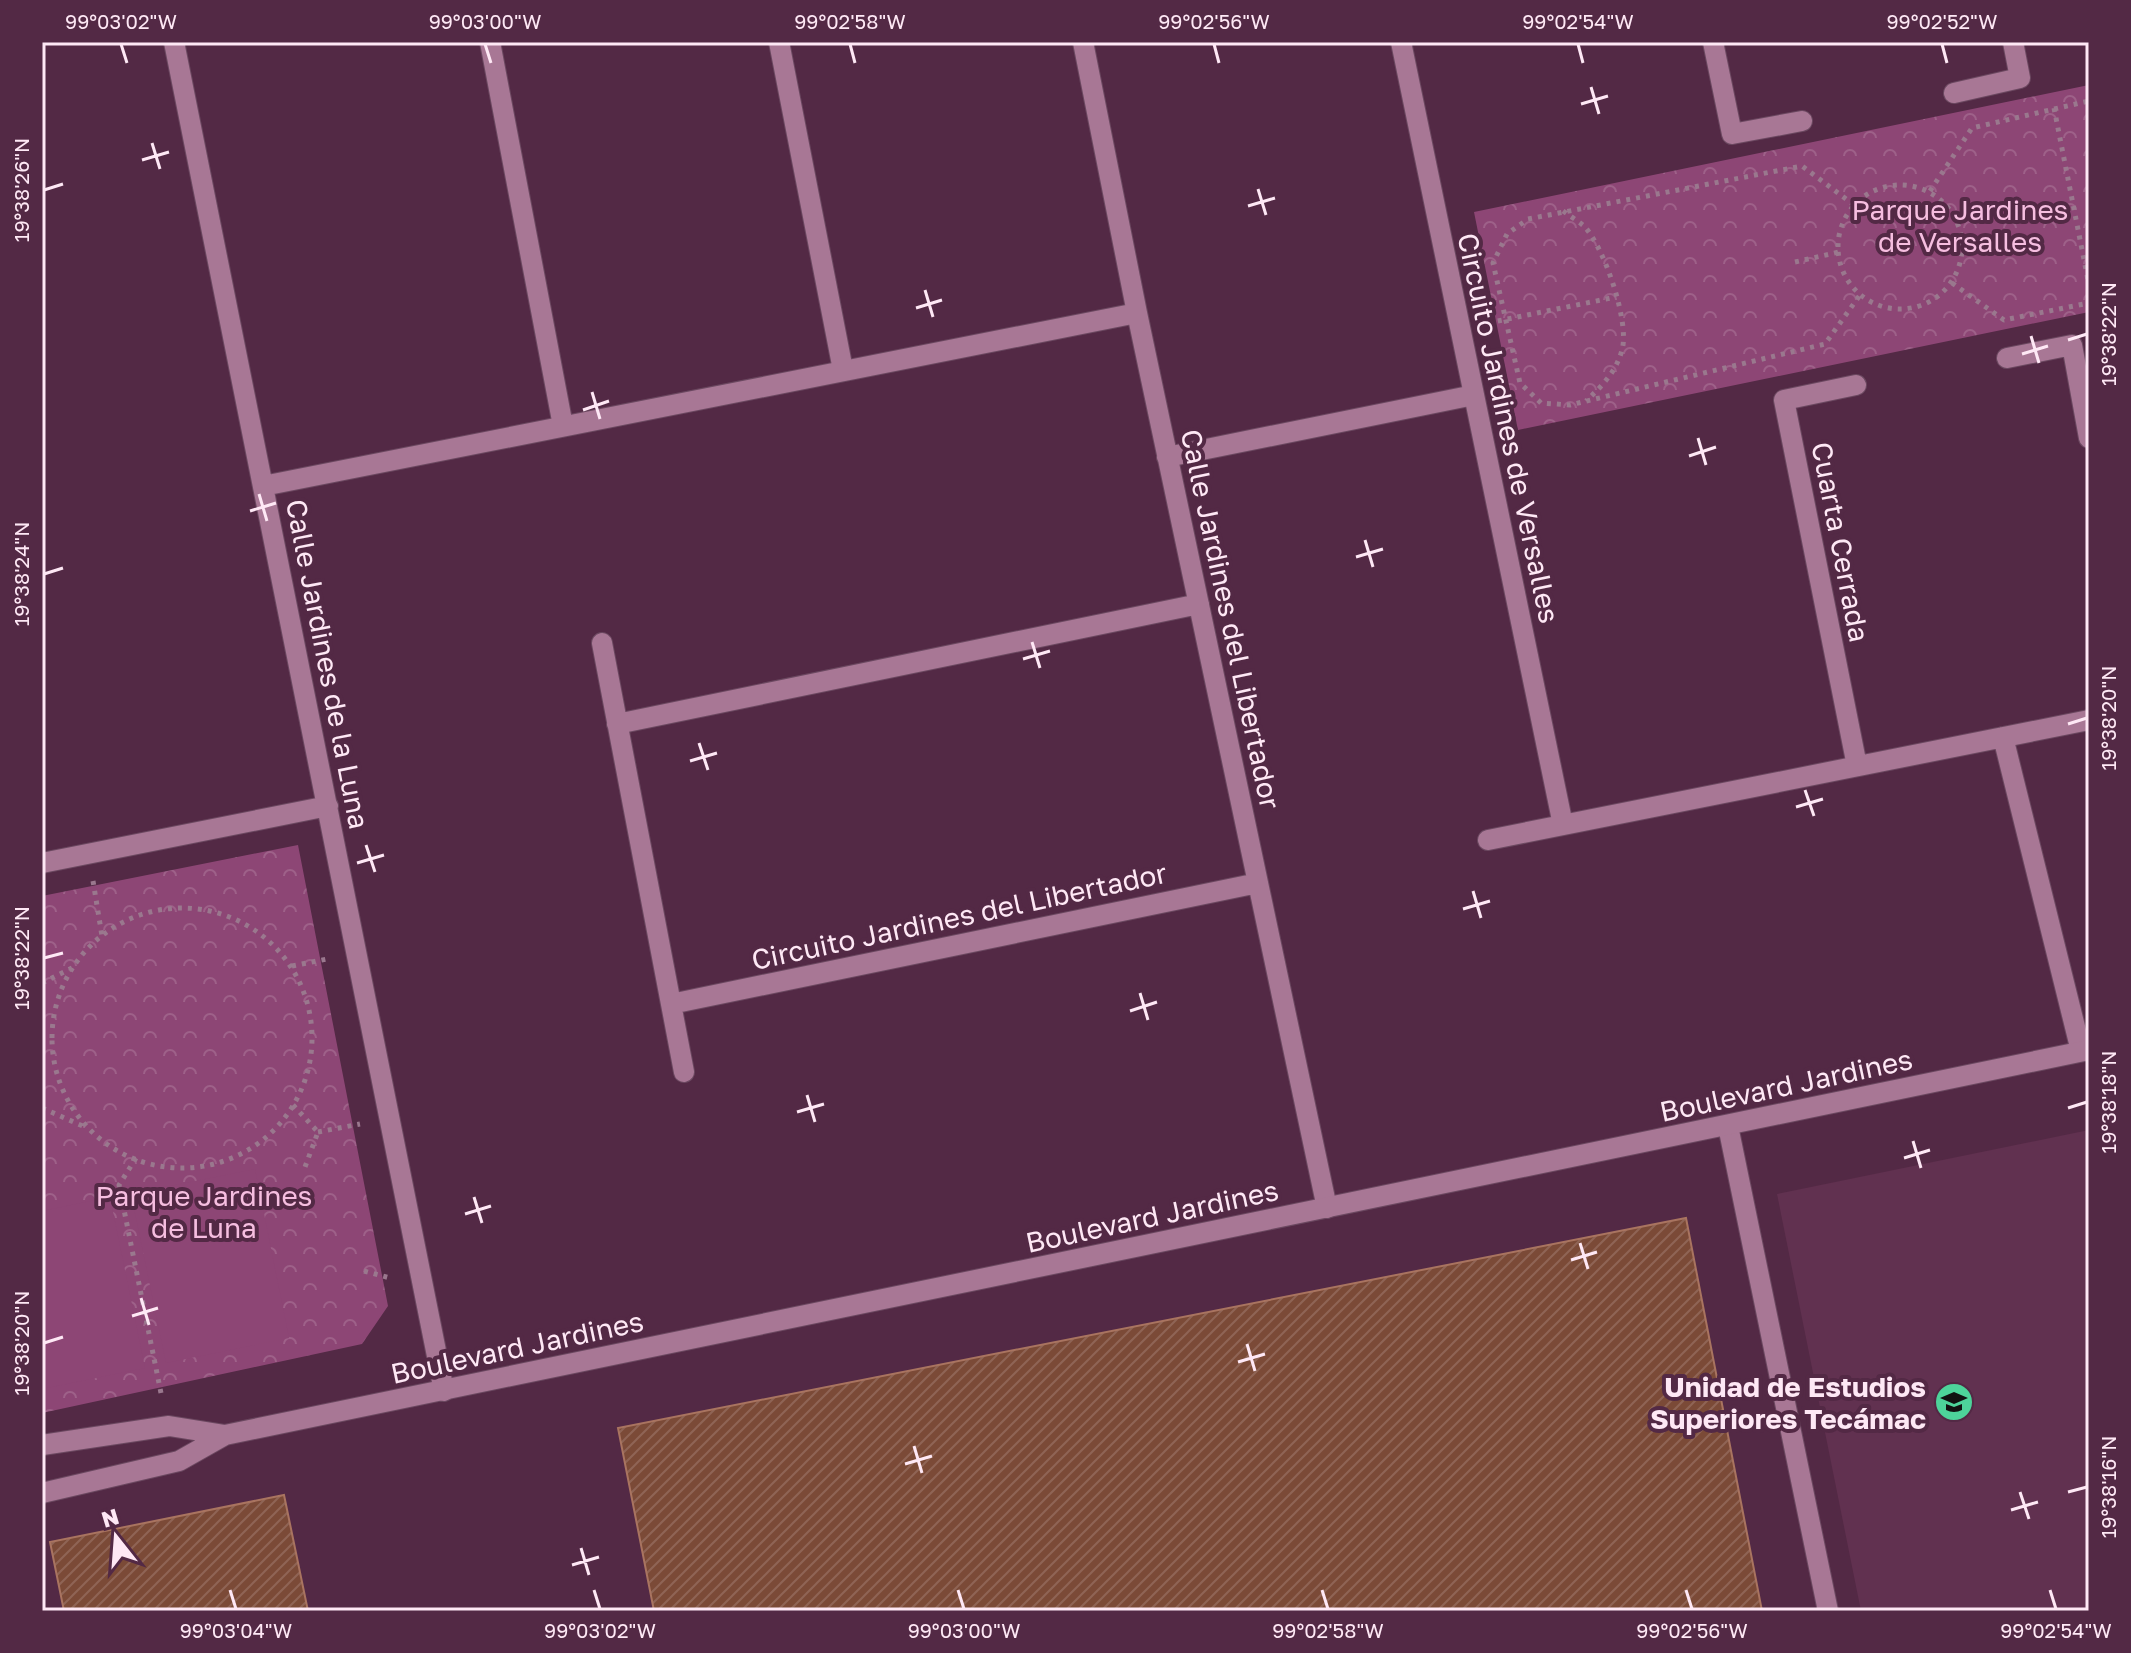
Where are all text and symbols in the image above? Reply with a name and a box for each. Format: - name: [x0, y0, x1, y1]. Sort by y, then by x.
- text: 99°03'02"W: [65, 9, 177, 33]
- text: 99°03'00"W: [429, 9, 541, 33]
- text: 99°02'58"W: [794, 9, 906, 33]
- text: 99°02'56"W: [1158, 9, 1270, 33]
- text: 99°02'54"W: [1522, 9, 1634, 33]
- text: 99°02'52"W: [1887, 9, 1998, 33]
- text: 19°38'26"N: [9, 138, 33, 242]
- park label: Parque Jardines de Versalles: [1852, 193, 2068, 258]
- street label: Circuito Jardines de Versalles: [1451, 230, 1567, 626]
- text: 19°38'22"N: [2096, 282, 2120, 386]
- street label: Calle Jardines del Libertador: [1175, 426, 1287, 812]
- street label: Cuarta Cerrada: [1805, 439, 1877, 645]
- street label: Calle Jardines de la Luna: [280, 496, 376, 832]
- text: 19°38'24"N: [9, 522, 33, 626]
- text: 19°38'20"N: [2096, 666, 2120, 770]
- street label: Circuito Jardines del Libertador: [748, 856, 1170, 976]
- text: 19°38'22"N: [9, 906, 33, 1010]
- street label: Boulevard Jardines: [1657, 1042, 1915, 1128]
- text: 19°38'18"N: [2096, 1051, 2120, 1153]
- street label: Boulevard Jardines: [1023, 1173, 1281, 1259]
- park label: Parque Jardines de Luna: [96, 1179, 312, 1244]
- text: 19°38'20"N: [9, 1291, 33, 1395]
- street label: Boulevard Jardines: [388, 1304, 646, 1390]
- place label: Unidad de Estudios Superiores Tecámac: [1650, 1370, 1926, 1435]
- school or university icon: Unidad de Estudios Superiores Tecámac: [1933, 1381, 1975, 1423]
- text: 19°38'16"N: [2096, 1436, 2120, 1538]
- north arrow: [76, 1497, 156, 1577]
- text: N: [98, 1502, 122, 1533]
- text: 99°03'04"W: [180, 1618, 292, 1642]
- text: 99°03'02"W: [544, 1618, 656, 1642]
- text: 99°03'00"W: [908, 1618, 1020, 1642]
- text: 99°02'58"W: [1272, 1618, 1384, 1642]
- text: 99°02'56"W: [1636, 1618, 1748, 1642]
- text: 99°02'54"W: [2000, 1618, 2112, 1642]

